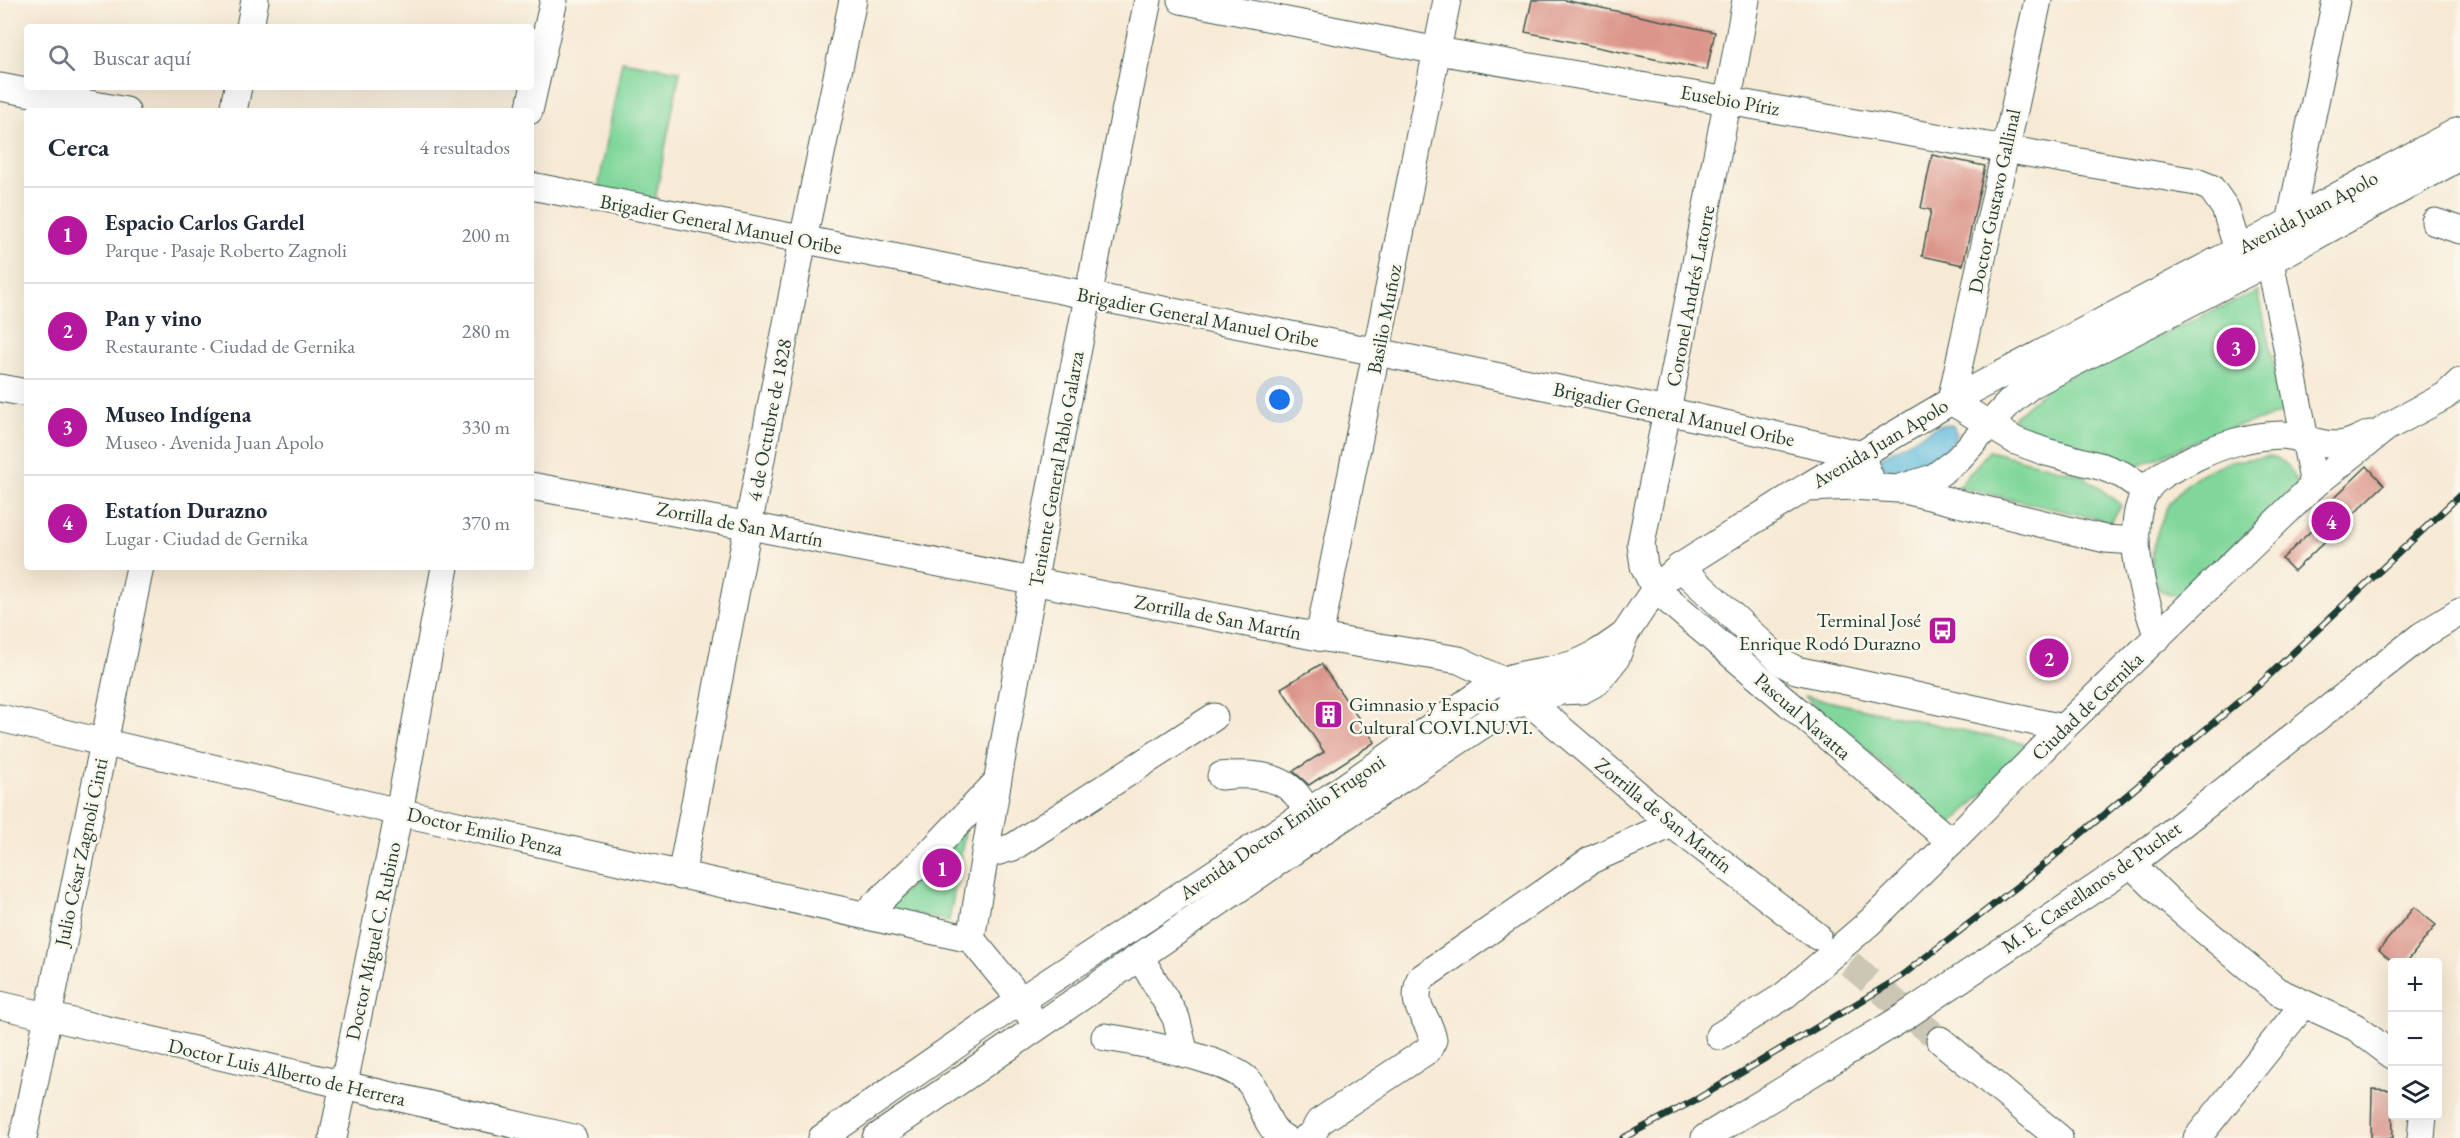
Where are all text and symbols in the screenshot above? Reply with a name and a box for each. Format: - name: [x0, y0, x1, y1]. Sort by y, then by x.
- search box: [24, 24, 534, 90]
- icon: search: [45, 41, 78, 74]
- text: Buscar aquí: [93, 43, 191, 72]
- street label: Eusebio Píriz: [1678, 78, 1782, 122]
- street label: Doctor Gustavo Gallinal: [1962, 106, 2026, 296]
- text: Cerca: [48, 130, 109, 164]
- text: 4 resultados: [419, 134, 510, 160]
- street label: Avenida Juan Apolo: [2233, 164, 2382, 260]
- street label: Brigadier General Manuel Oribe: [598, 188, 844, 260]
- street label: Coronel Andrés Latorre: [1660, 203, 1720, 389]
- text: Espacio Carlos Gardel: [105, 208, 305, 237]
- text: 1: [62, 222, 73, 248]
- text: 200 m: [462, 222, 510, 248]
- text: Parque · Pasaje Roberto Zagnoli: [105, 237, 347, 263]
- street label: Basilio Muñoz: [1361, 262, 1407, 376]
- street label: Brigadier General Manuel Oribe: [1075, 281, 1321, 353]
- text: Pan y vino: [105, 304, 202, 333]
- text: 2: [62, 318, 73, 344]
- text: 280 m: [462, 318, 510, 344]
- pin: 3: [2216, 324, 2256, 370]
- text: Restaurante · Ciudad de Gernika: [105, 333, 355, 359]
- street label: 4 de Octubre de 1828: [741, 337, 797, 503]
- street label: Teniente General Pablo Galarza: [1022, 349, 1090, 589]
- street label: Brigadier General Manuel Oribe: [1551, 376, 1797, 452]
- your location: [1265, 385, 1294, 414]
- street label: Avenida Juan Apolo: [1806, 392, 1953, 494]
- text: Museo Indígena: [105, 400, 251, 429]
- text: 3: [62, 414, 73, 440]
- text: 330 m: [462, 414, 510, 440]
- text: Museo · Avenida Juan Apolo: [105, 429, 324, 455]
- street label: Zorrilla de San Martín: [654, 495, 826, 553]
- text: Estatíon Durazno: [105, 496, 267, 525]
- pin: 4: [2312, 498, 2350, 544]
- text: 4: [62, 510, 73, 536]
- text: 370 m: [462, 510, 510, 536]
- text: Lugar · Ciudad de Gernika: [105, 525, 308, 551]
- street label: Zorrilla de San Martín: [1132, 588, 1304, 646]
- place label: Terminal José Enrique Rodó Durazno: [1739, 607, 1921, 656]
- bus stop icon: Terminal José Enrique Rodó Durazno: [1926, 615, 1958, 647]
- pin: 2: [2030, 636, 2068, 680]
- street label: Ciudad de Gernika: [2026, 646, 2148, 766]
- street label: Pascual Navatta: [1749, 667, 1857, 765]
- place label: Gimnasio y Espacio Cultural CO.VI.NU.VI.: [1349, 691, 1533, 740]
- building icon: Gimnasio y Espacio Cultural CO.VI.NU.VI.: [1312, 699, 1344, 731]
- street label: Avenida Doctor Emilio Frugoni: [1173, 748, 1390, 906]
- street label: Zorrilla de San Martín: [1590, 752, 1738, 879]
- street label: Julio César Zagnoli Cinti: [48, 756, 114, 950]
- street label: Doctor Emilio Penza: [404, 800, 566, 862]
- street label: M. E. Castellanos de Puchet: [1996, 815, 2187, 959]
- street label: Doctor Miguel C. Rubino: [339, 839, 407, 1042]
- pin: 1: [922, 846, 962, 890]
- map controls: [2388, 958, 2442, 1120]
- button: +: [2388, 958, 2442, 1012]
- button: −: [2388, 1012, 2442, 1066]
- street label: Doctor Luis Alberto de Herrera: [166, 1032, 408, 1112]
- button: layers: [2388, 1066, 2442, 1120]

